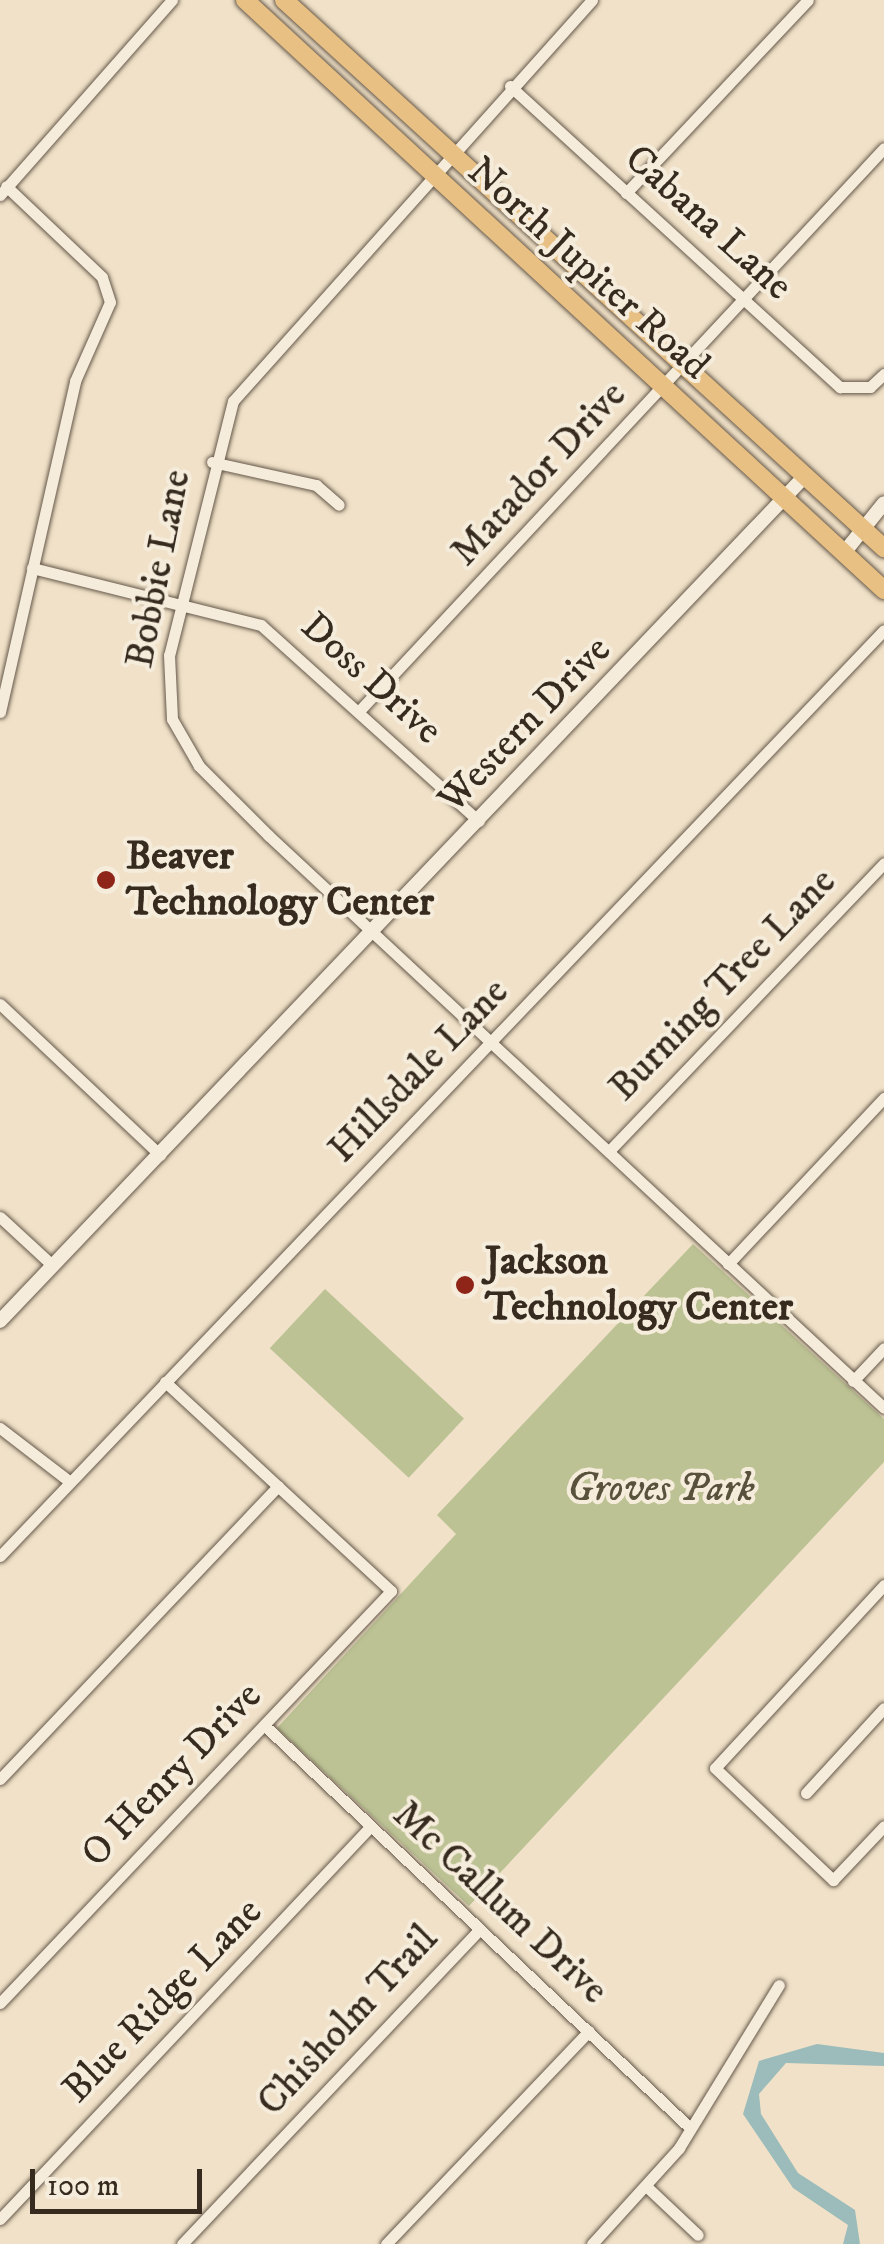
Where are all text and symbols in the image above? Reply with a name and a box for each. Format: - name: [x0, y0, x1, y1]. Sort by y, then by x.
- street label: Cabana Lane: [614, 135, 802, 311]
- street label: North Jupiter Road: [457, 148, 719, 390]
- street label: Matador Drive: [441, 372, 637, 576]
- street label: Bobbie Lane: [116, 466, 202, 672]
- street label: Doss Drive: [290, 603, 452, 755]
- street label: Western Drive: [429, 627, 621, 823]
- place label: Beaver Technology Center: [126, 833, 434, 927]
- street label: Burning Tree Lane: [600, 858, 846, 1112]
- marker: Beaver Technology Center: [95, 869, 117, 891]
- street label: Hillsdale Lane: [319, 969, 519, 1173]
- place label: Jackson Technology Center: [485, 1238, 793, 1332]
- marker: Jackson Technology Center: [454, 1274, 476, 1296]
- park label: Groves Park: [567, 1465, 755, 1513]
- street label: O Henry Drive: [72, 1672, 272, 1878]
- street label: Mc Callum Drive: [383, 1791, 617, 2015]
- street label: Blue Ridge Lane: [53, 1889, 273, 2113]
- street label: Chisholm Trail: [248, 1916, 448, 2126]
- scale bar: [35, 2149, 208, 2211]
- text: 100 m: [47, 2168, 119, 2205]

